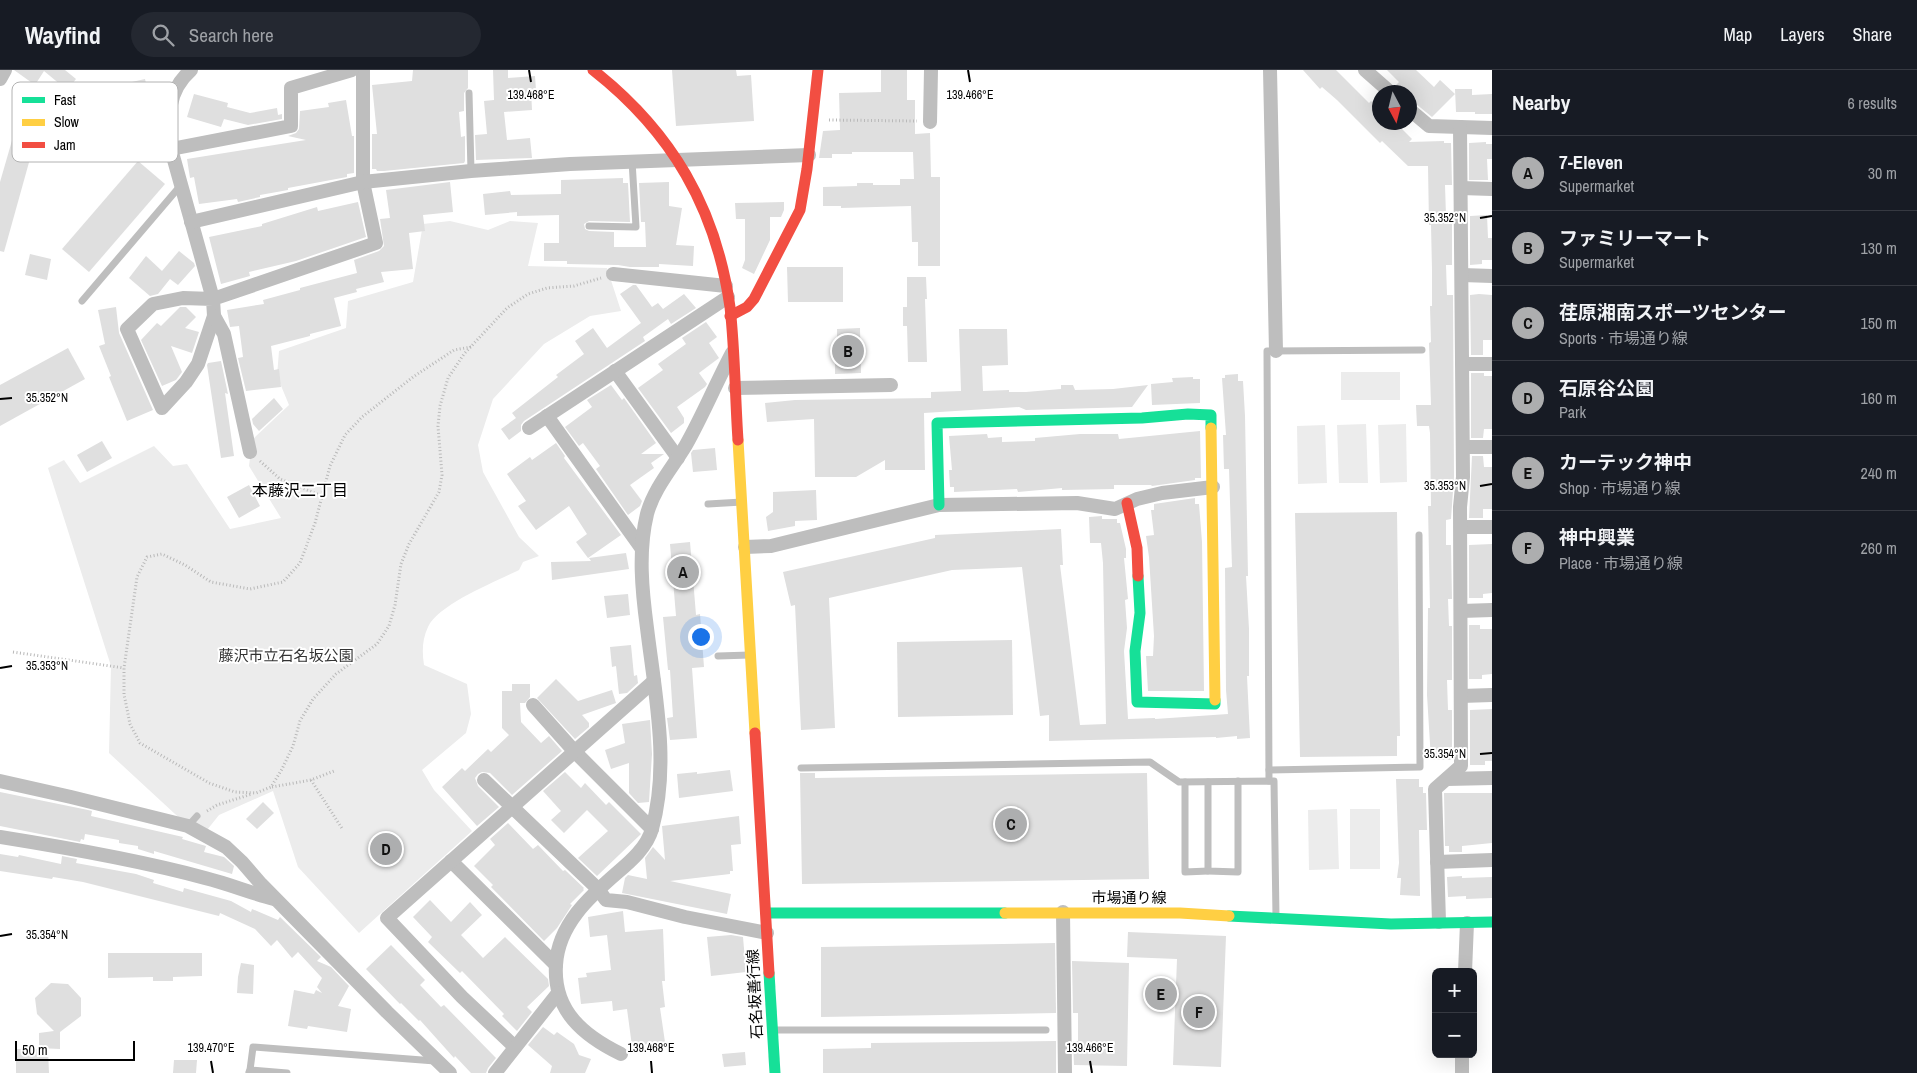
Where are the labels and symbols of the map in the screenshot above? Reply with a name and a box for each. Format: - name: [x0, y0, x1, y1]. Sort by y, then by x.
- legend: [12, 82, 178, 162]
- north arrow: [1372, 85, 1417, 130]
- text: 139.468°E: [508, 87, 554, 103]
- text: 139.466°E: [947, 87, 993, 103]
- text: Fast: [54, 91, 76, 109]
- text: Slow: [54, 113, 80, 131]
- text: Jam: [54, 136, 76, 154]
- text: 35.352°N: [1424, 210, 1466, 226]
- pin: B: [832, 332, 864, 370]
- text: 35.352°N: [26, 390, 68, 406]
- text: 35.353°N: [1424, 478, 1466, 494]
- district label: 本藤沢二丁目: [252, 479, 348, 501]
- pin: A: [667, 553, 699, 591]
- your location: [688, 624, 714, 650]
- park label: 藤沢市立石名坂公園: [218, 645, 354, 666]
- text: 35.353°N: [26, 658, 68, 674]
- text: 35.354°N: [1424, 746, 1466, 762]
- pin: C: [995, 805, 1027, 843]
- pin: D: [370, 830, 402, 868]
- street label: 市場通り線: [1091, 887, 1167, 908]
- text: 35.354°N: [26, 927, 68, 943]
- street label: 石名坂善行線: [742, 949, 767, 1040]
- pin: E: [1145, 975, 1177, 1013]
- pin: F: [1183, 993, 1215, 1031]
- scale bar: [15, 1038, 135, 1061]
- text: 139.470°E: [188, 1040, 234, 1056]
- text: 139.468°E: [628, 1040, 674, 1056]
- text: 139.466°E: [1067, 1040, 1113, 1056]

